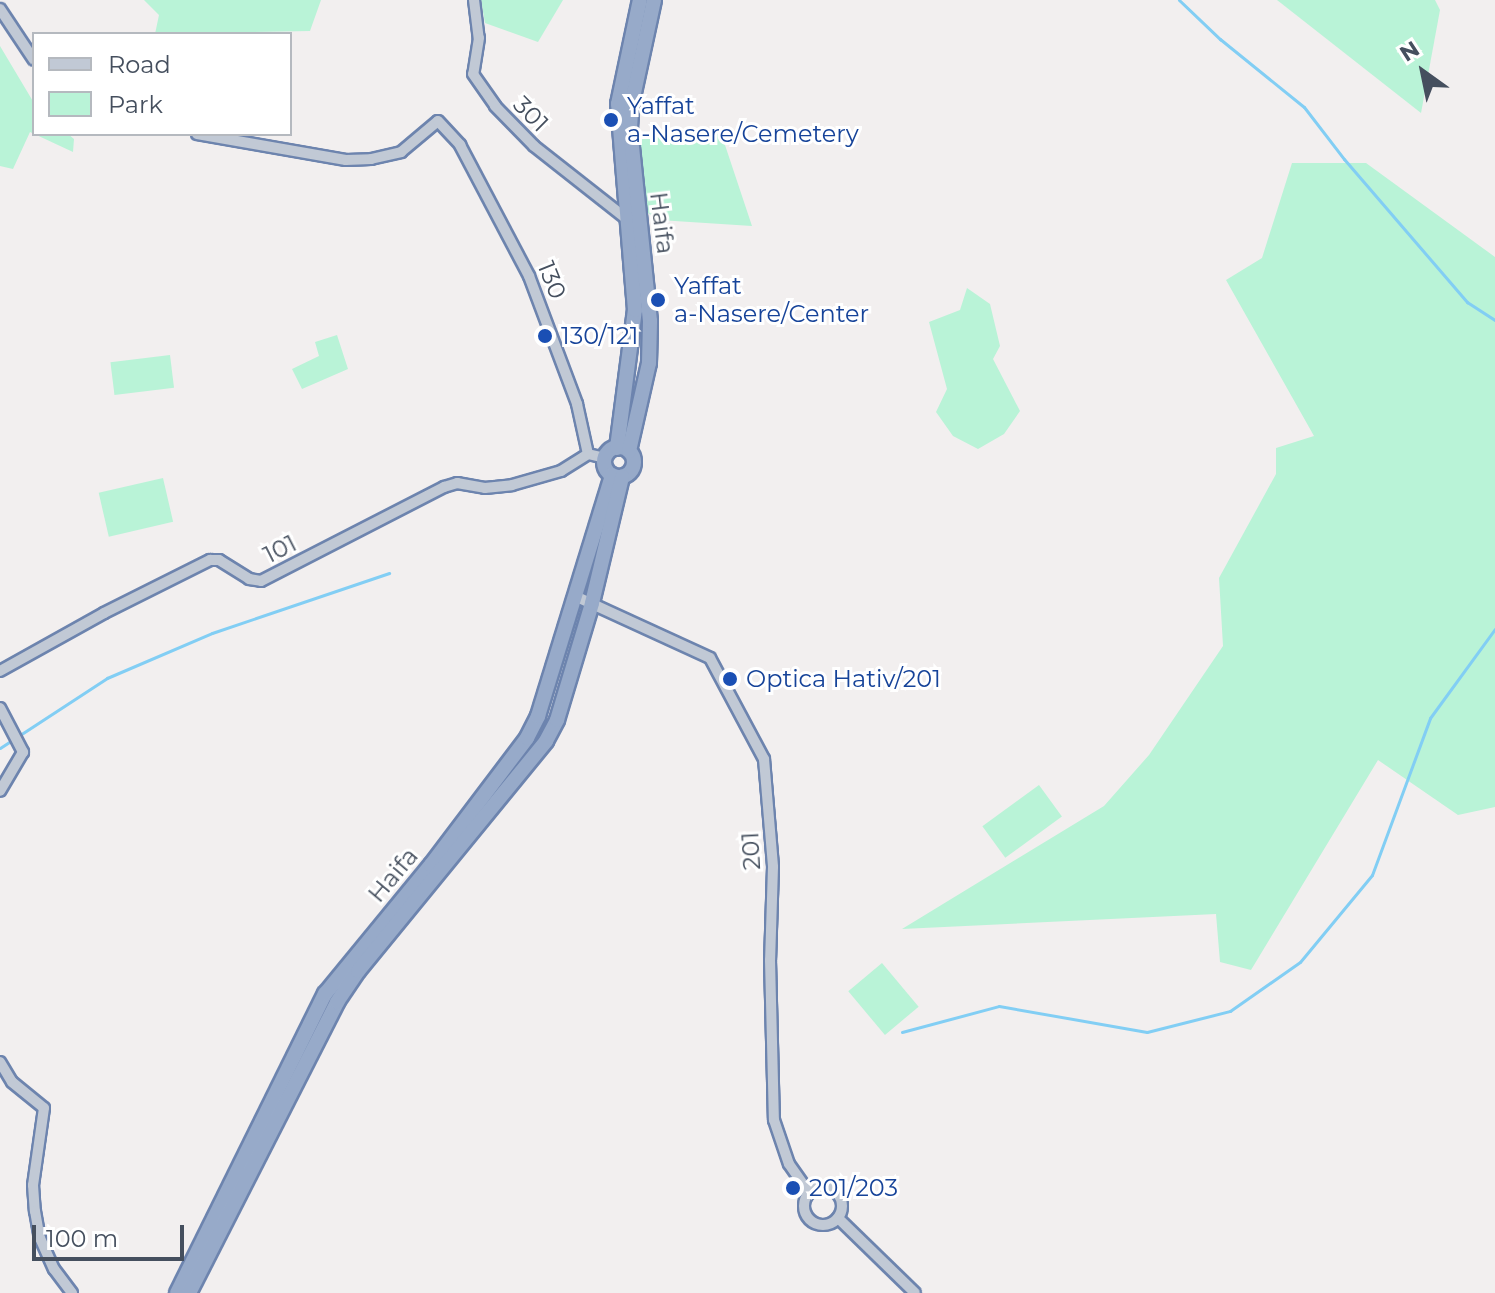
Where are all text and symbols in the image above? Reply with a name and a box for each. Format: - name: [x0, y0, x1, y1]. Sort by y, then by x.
- legend: [32, 32, 292, 136]
- north arrow: [1383, 32, 1463, 112]
- text: N: [1395, 35, 1424, 68]
- text: Road: [108, 50, 171, 79]
- text: Park: [108, 90, 163, 119]
- street label: 301: [507, 90, 555, 138]
- place label: Yaffat a-Nasere/Cemetery: [627, 92, 859, 148]
- marker: Yaffat a-Nasere/Cemetery: [602, 111, 620, 129]
- street label: Haifa: [644, 190, 680, 256]
- street label: 130: [532, 257, 572, 303]
- place label: Yaffat a-Nasere/Center: [674, 272, 869, 328]
- marker: Yaffat a-Nasere/Center: [649, 291, 667, 309]
- place label: 130/121: [561, 322, 638, 350]
- marker: 130/121: [536, 327, 554, 345]
- street label: 101: [259, 529, 301, 569]
- place label: Optica Hativ/201: [746, 665, 941, 693]
- marker: Optica Hativ/201: [721, 670, 739, 688]
- street label: 201: [736, 831, 766, 871]
- street label: Haifa: [362, 842, 424, 908]
- place label: 201/203: [809, 1174, 898, 1202]
- marker: 201/203: [784, 1179, 802, 1197]
- scale bar: [36, 1209, 188, 1259]
- text: 100 m: [46, 1224, 118, 1253]

